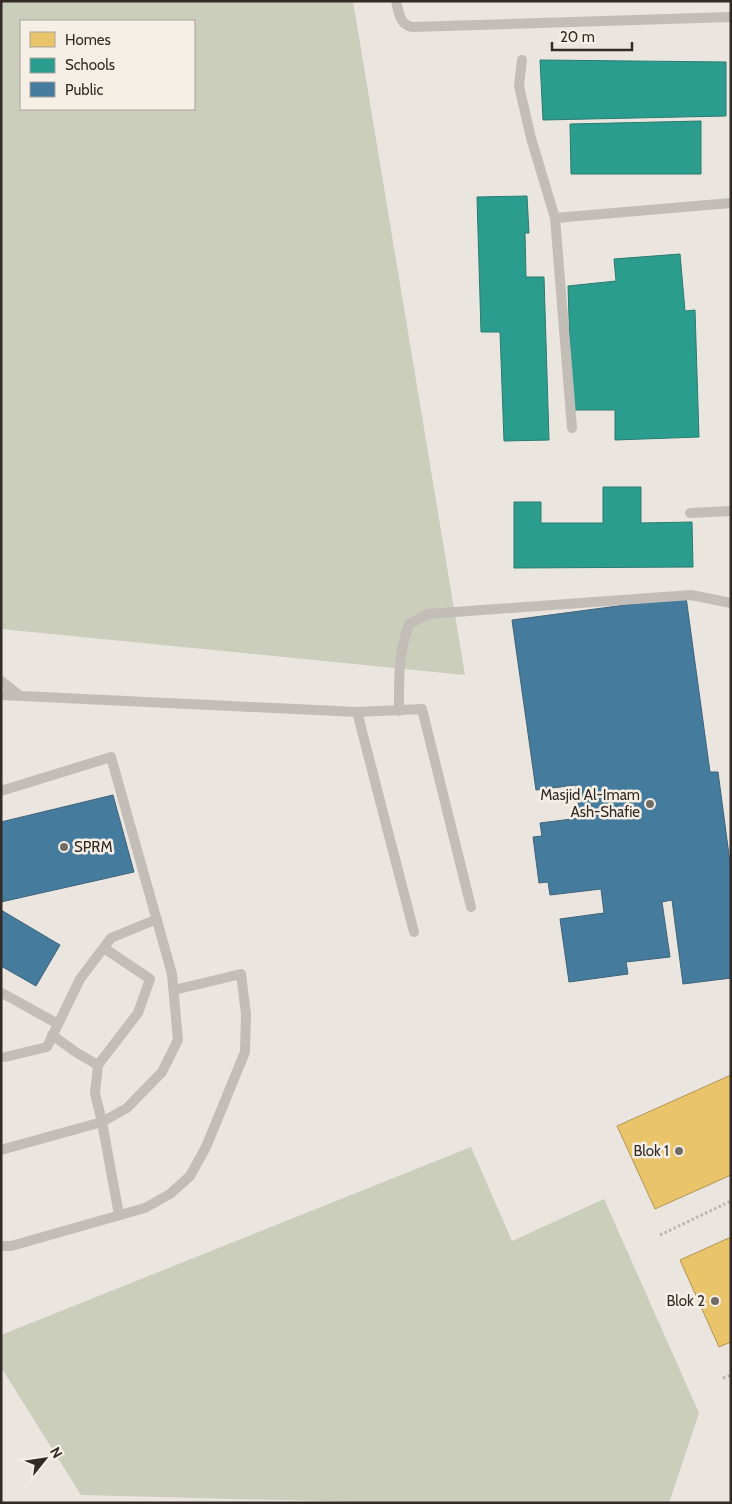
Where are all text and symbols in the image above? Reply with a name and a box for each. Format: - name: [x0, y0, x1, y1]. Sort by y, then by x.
- legend: [20, 20, 195, 110]
- scale bar: [552, 20, 632, 52]
- text: 20 m: [560, 28, 595, 46]
- text: Homes: [65, 31, 111, 49]
- text: Schools: [65, 56, 115, 74]
- text: Public: [65, 81, 103, 99]
- place label: Masjid Al-Imam Ash-Shafie: [540, 786, 640, 821]
- marker: Masjid Al-Imam Ash-Shafie: [644, 798, 656, 810]
- place label: SPRM: [74, 838, 113, 856]
- marker: SPRM: [58, 841, 70, 853]
- place label: Blok 1: [633, 1142, 669, 1160]
- marker: Blok 1: [673, 1145, 685, 1157]
- place label: Blok 2: [666, 1292, 705, 1310]
- marker: Blok 2: [709, 1295, 721, 1307]
- north arrow: [20, 1434, 70, 1484]
- text: N: [46, 1444, 67, 1461]

